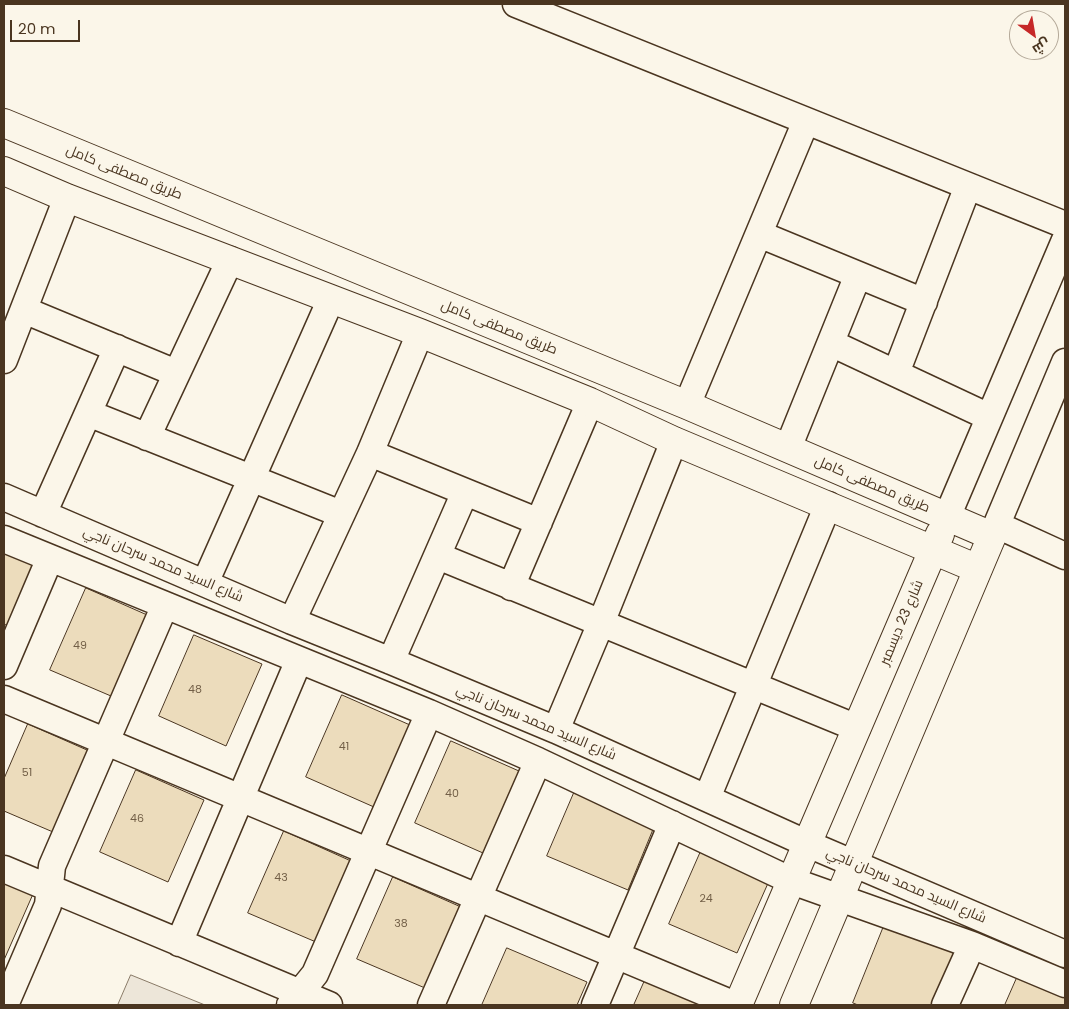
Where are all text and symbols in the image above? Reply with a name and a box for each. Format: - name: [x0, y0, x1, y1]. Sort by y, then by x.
- scale bar: [12, 10, 82, 42]
- north arrow: [1009, 10, 1059, 60]
- text: 20 m: [18, 18, 56, 39]
- text: ش: [1029, 34, 1054, 60]
- street label: طريق مصطفى كامل: [63, 142, 185, 204]
- street label: طريق مصطفى كامل: [438, 297, 560, 359]
- street label: طريق مصطفى كامل: [812, 453, 932, 517]
- street label: شارع السيد محمد سرحان ناجي: [80, 524, 246, 606]
- street label: شارع 23 ديسمبر: [876, 578, 928, 668]
- house number: 49: [73, 639, 87, 653]
- street label: شارع السيد محمد سرحان ناجي: [453, 682, 619, 764]
- house number: 48: [188, 683, 202, 697]
- house number: 41: [339, 740, 349, 754]
- house number: 51: [22, 766, 32, 780]
- house number: 40: [445, 787, 459, 801]
- house number: 46: [130, 812, 144, 826]
- street label: شارع السيد محمد سرحان ناجي: [823, 845, 989, 927]
- house number: 43: [274, 871, 288, 885]
- house number: 24: [699, 892, 713, 906]
- house number: 38: [394, 917, 408, 931]

